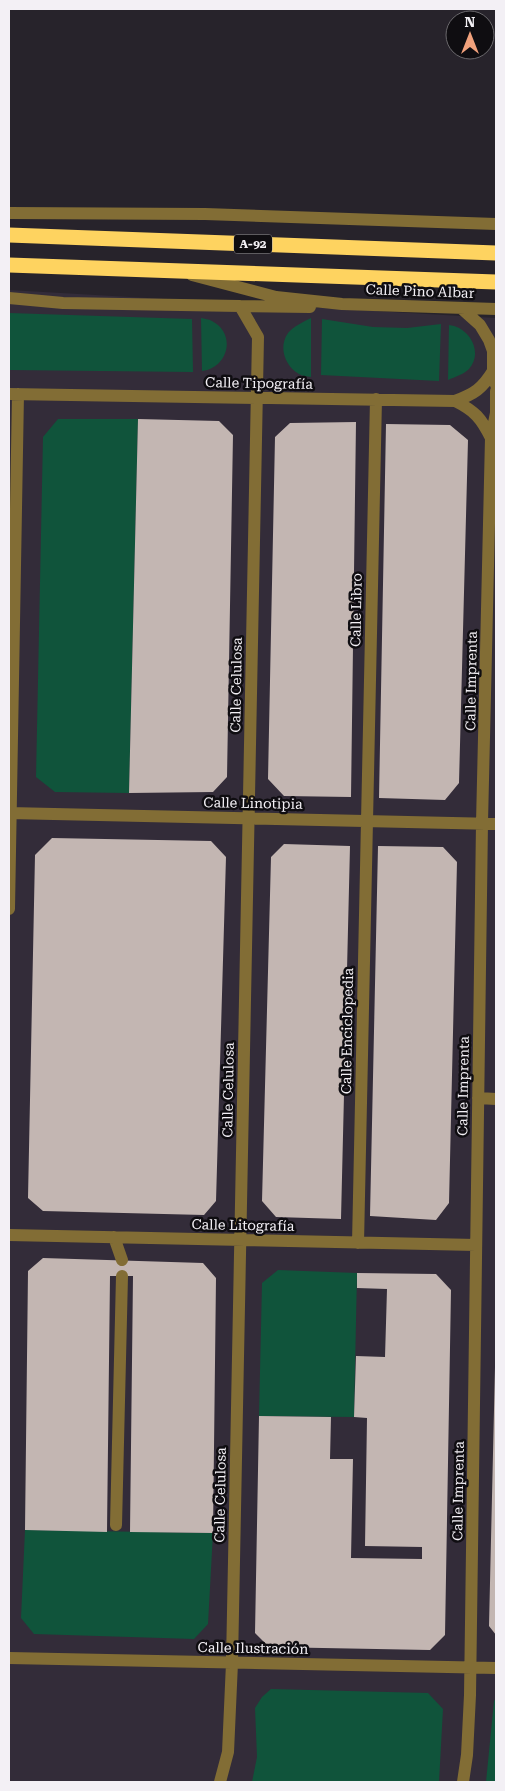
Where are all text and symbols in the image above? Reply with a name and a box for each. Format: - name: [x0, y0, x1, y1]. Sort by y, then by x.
- north arrow: [445, 10, 495, 60]
- text: N: [465, 14, 476, 30]
- road number: A-92: [234, 234, 272, 253]
- street label: Calle Pino Albar: [365, 281, 475, 301]
- street label: Calle Tipografía: [205, 374, 313, 392]
- street label: Calle Libro: [347, 573, 365, 647]
- street label: Calle Imprenta: [462, 631, 480, 731]
- street label: Calle Celulosa: [227, 637, 245, 733]
- street label: Calle Linotipia: [203, 794, 303, 812]
- street label: Calle Enciclopedia: [338, 967, 356, 1094]
- street label: Calle Imprenta: [454, 1036, 472, 1136]
- street label: Calle Celulosa: [219, 1042, 237, 1138]
- street label: Calle Litografía: [191, 1216, 295, 1234]
- street label: Calle Imprenta: [449, 1441, 467, 1541]
- street label: Calle Celulosa: [211, 1447, 229, 1543]
- street label: Calle Ilustración: [198, 1639, 308, 1657]

